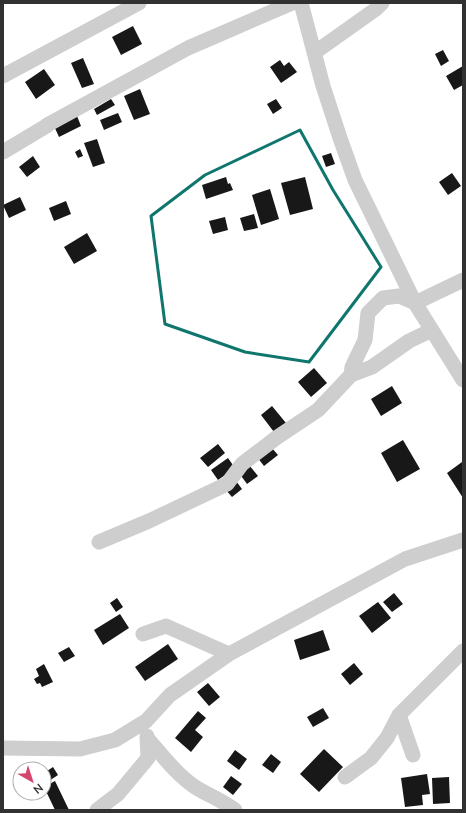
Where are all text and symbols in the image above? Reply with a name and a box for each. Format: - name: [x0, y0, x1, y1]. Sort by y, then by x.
- north arrow: [12, 761, 52, 801]
- text: N: [31, 781, 46, 797]

